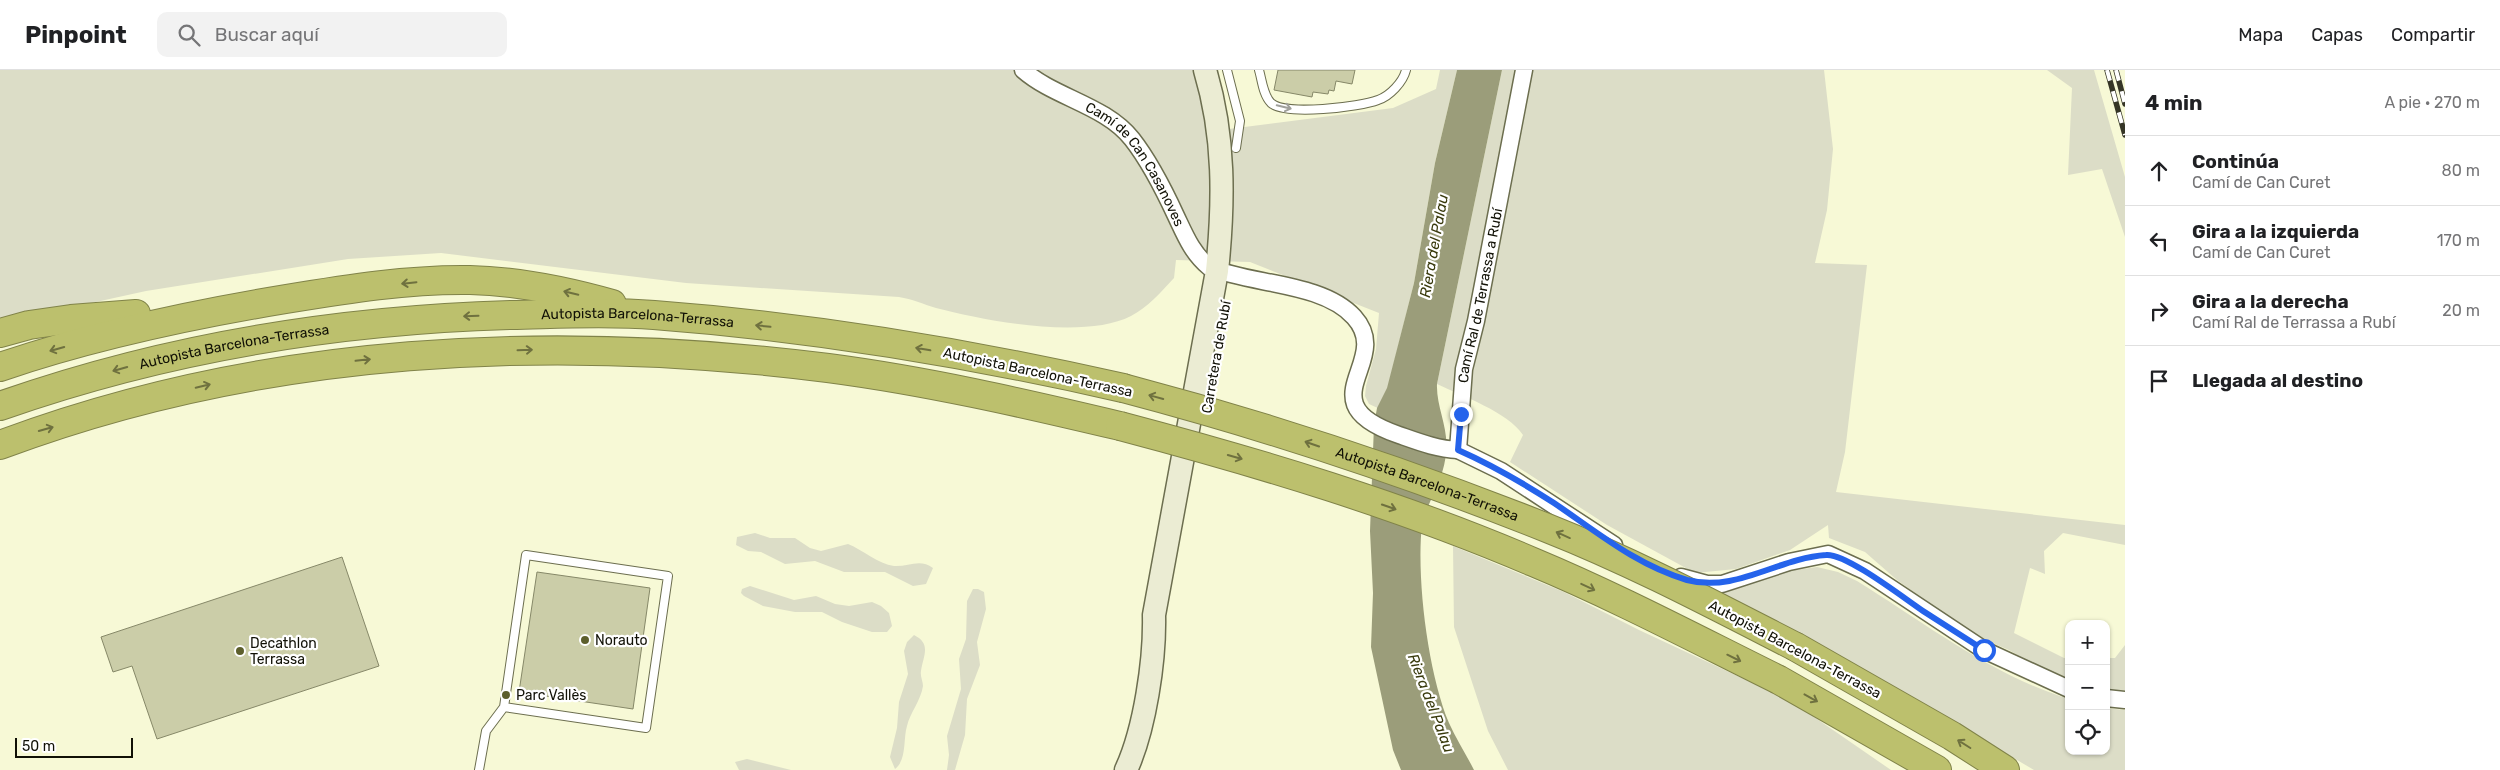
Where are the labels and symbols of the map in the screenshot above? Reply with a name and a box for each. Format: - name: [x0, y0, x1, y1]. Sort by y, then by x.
- street label: Camí de Can Casanoves: [1083, 99, 1188, 229]
- one-way arrow: [1275, 103, 1291, 112]
- water label: Riera del Palau: [1416, 193, 1452, 299]
- street label: Camí Ral de Terrassa a Rubí: [1455, 206, 1507, 384]
- one-way arrow: [401, 278, 417, 288]
- one-way arrow: [563, 288, 579, 297]
- street label: Carretera de Rubí: [1198, 299, 1235, 415]
- street label: Autopista Barcelona-Terrassa: [541, 305, 735, 331]
- one-way arrow: [463, 312, 479, 321]
- street label: Autopista Barcelona-Terrassa: [137, 321, 330, 373]
- one-way arrow: [755, 321, 771, 331]
- one-way arrow: [916, 343, 932, 353]
- street label: Autopista Barcelona-Terrassa: [942, 344, 1134, 401]
- one-way arrow: [50, 345, 66, 354]
- one-way arrow: [517, 345, 533, 354]
- one-way arrow: [355, 355, 371, 365]
- one-way arrow: [113, 365, 129, 374]
- one-way arrow: [194, 381, 210, 390]
- one-way arrow: [1149, 392, 1165, 401]
- route end: [1450, 403, 1473, 426]
- one-way arrow: [37, 423, 53, 433]
- one-way arrow: [1304, 439, 1320, 448]
- street label: Autopista Barcelona-Terrassa: [1333, 444, 1521, 525]
- one-way arrow: [1226, 452, 1242, 462]
- one-way arrow: [1381, 502, 1397, 512]
- one-way arrow: [1556, 530, 1571, 540]
- one-way arrow: [1580, 583, 1595, 593]
- street label: Autopista Barcelona-Terrassa: [1706, 597, 1884, 702]
- place label: Norauto: [595, 632, 648, 649]
- marker: Norauto: [579, 634, 591, 646]
- place label: Decathlon Terrassa: [250, 635, 317, 668]
- route start: [1973, 639, 1996, 662]
- marker: Decathlon Terrassa: [234, 645, 246, 657]
- water label: Riera del Palau: [1404, 651, 1458, 755]
- one-way arrow: [1727, 653, 1742, 663]
- place label: Parc Vallès: [516, 687, 586, 704]
- marker: Parc Vallès: [500, 689, 512, 701]
- one-way arrow: [1804, 693, 1819, 703]
- scale bar: [15, 735, 132, 758]
- one-way arrow: [1958, 739, 1972, 749]

